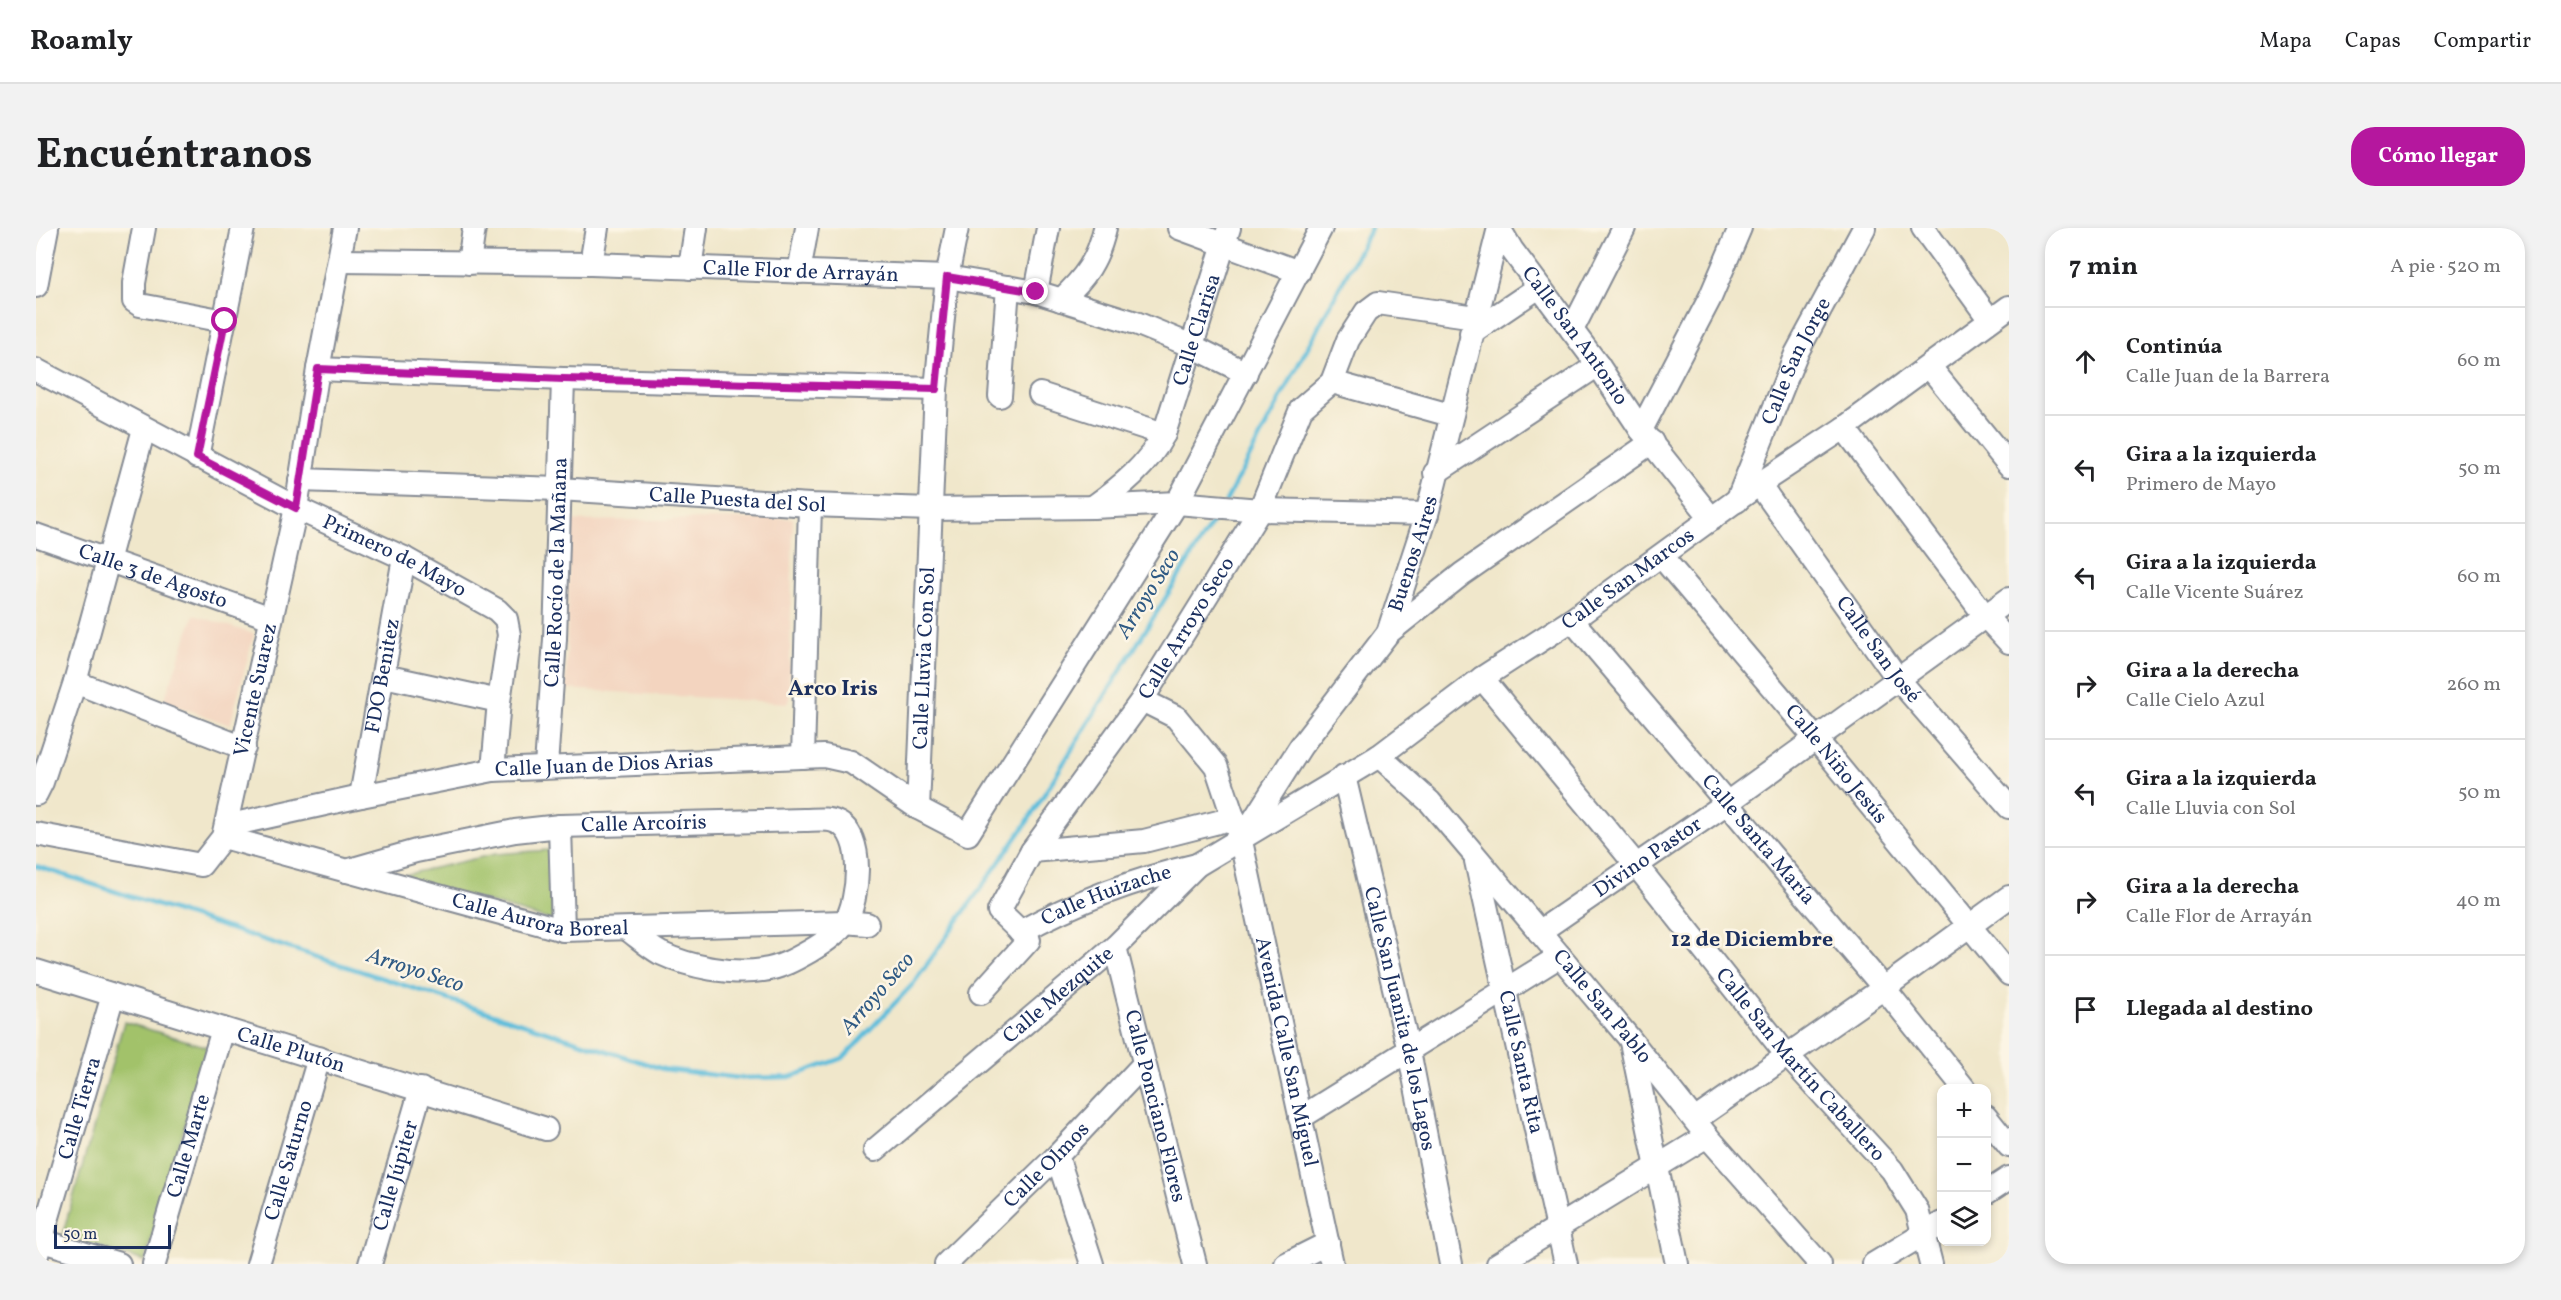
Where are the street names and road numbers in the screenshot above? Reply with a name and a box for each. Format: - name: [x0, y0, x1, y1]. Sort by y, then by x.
- street label: Calle Flor de Arrayán: [702, 254, 899, 290]
- street label: Calle San Antonio: [1515, 260, 1635, 411]
- street label: Calle Clarisa: [1166, 270, 1228, 390]
- street label: Calle San Jorge: [1755, 292, 1838, 429]
- street label: Calle Rocío de la Mañana: [537, 457, 575, 688]
- street label: Calle Puesta del Sol: [648, 480, 826, 520]
- street label: Buenos Aires: [1381, 493, 1446, 616]
- street label: Primero de Mayo: [318, 508, 472, 605]
- street label: Calle San Marcos: [1556, 521, 1701, 637]
- street label: Calle 3 de Agosto: [75, 537, 231, 616]
- street label: Calle Arroyo Seco: [1131, 551, 1242, 705]
- street label: Calle Lluvia Con Sol: [906, 566, 943, 750]
- street label: Calle San José: [1829, 590, 1927, 710]
- street label: FDO Benitez: [358, 616, 407, 736]
- street label: Vicente Suarez: [227, 620, 285, 760]
- street label: Calle Niño Jesús: [1778, 698, 1894, 830]
- street label: Calle Juan de Dios Arias: [494, 746, 714, 784]
- street label: Calle Santa María: [1694, 768, 1822, 911]
- street label: Calle Arcoíris: [581, 808, 707, 840]
- street label: Divino Pastor: [1588, 810, 1708, 905]
- street label: Calle Huizache: [1036, 858, 1175, 933]
- street label: Calle San Juanita de los Lagos: [1356, 884, 1443, 1153]
- street label: Calle Aurora Boreal: [449, 886, 629, 944]
- street label: Avenida Calle San Miguel: [1248, 934, 1325, 1169]
- street label: Calle Mezquite: [996, 940, 1120, 1050]
- street label: Calle San Pablo: [1546, 943, 1659, 1070]
- street label: Calle San Martín Caballero: [1708, 962, 1892, 1168]
- street label: Calle Santa Rita: [1491, 988, 1551, 1137]
- street label: Calle Ponciano Flores: [1117, 1007, 1193, 1205]
- street label: Calle Plutón: [233, 1020, 349, 1080]
- street label: Calle Tierra: [51, 1053, 109, 1163]
- street label: Calle Marte: [160, 1091, 218, 1201]
- street label: Calle Saturno: [257, 1097, 320, 1224]
- street label: Calle Olmos: [997, 1116, 1096, 1215]
- street label: Calle Júpiter: [366, 1117, 426, 1234]

